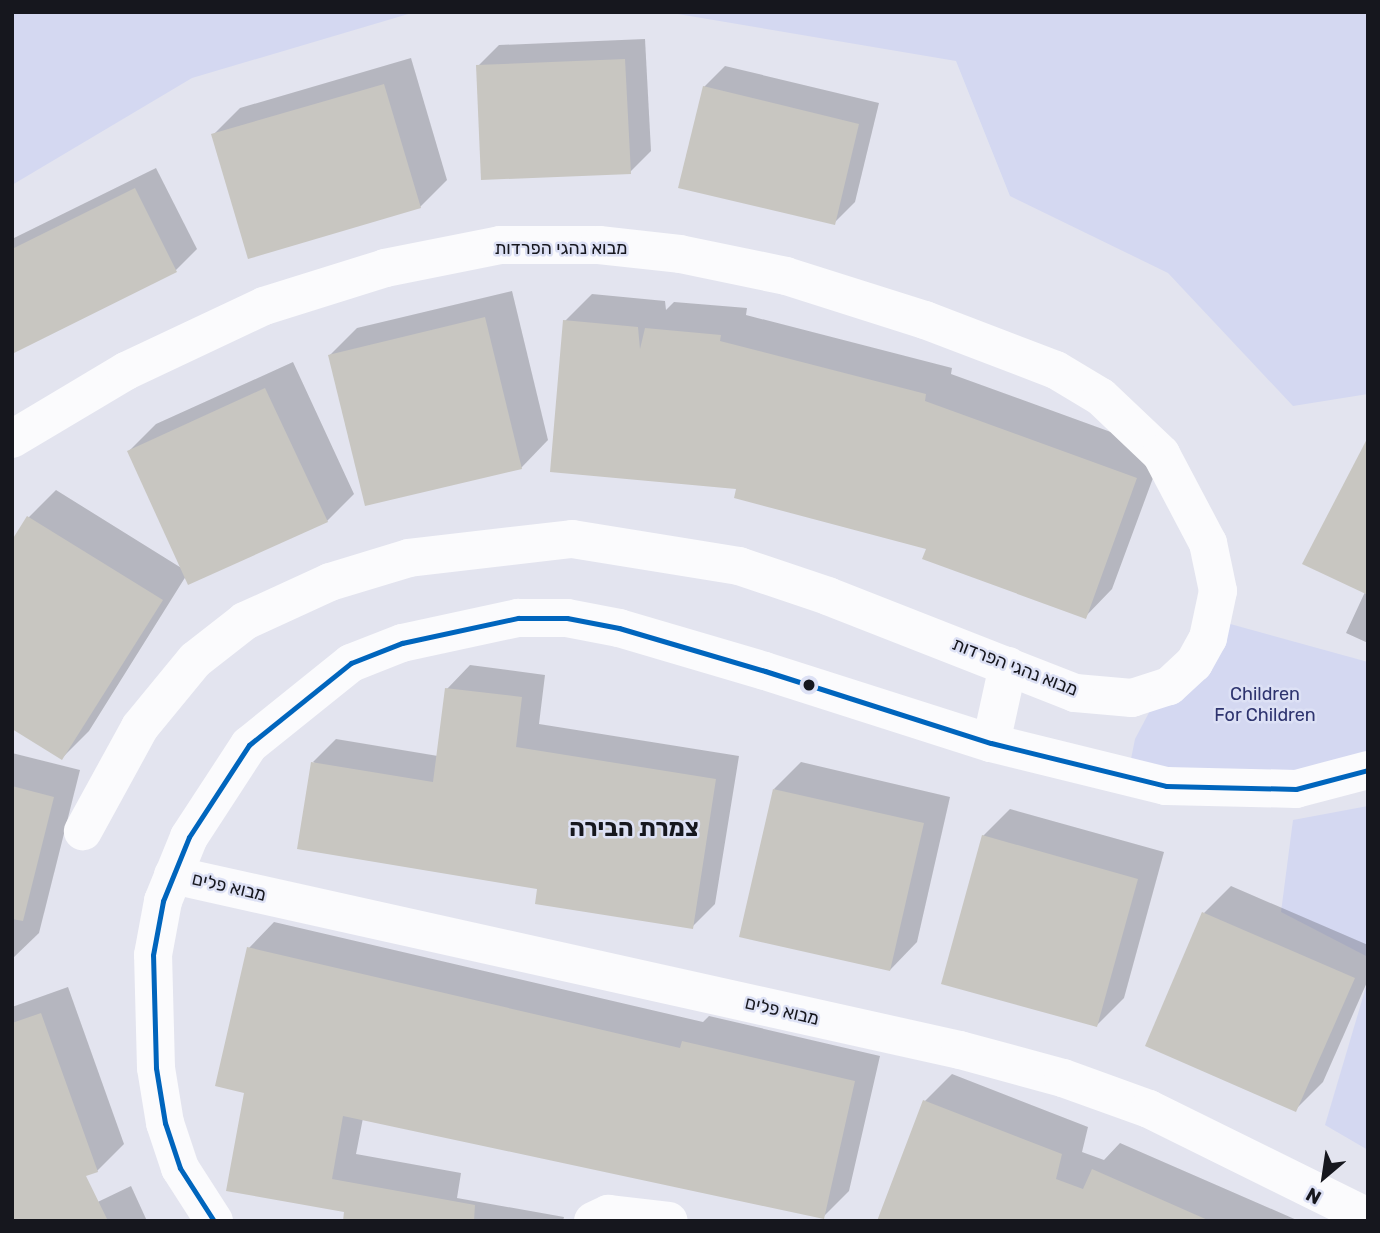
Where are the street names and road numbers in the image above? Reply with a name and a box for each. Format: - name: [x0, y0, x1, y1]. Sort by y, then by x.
- street label: מבוא נהגי הפרדות: [494, 237, 628, 259]
- street label: מבוא נהגי הפרדות: [949, 633, 1081, 701]
- street label: מבוא פלים: [190, 868, 268, 906]
- street label: מבוא פלים: [743, 992, 821, 1030]

